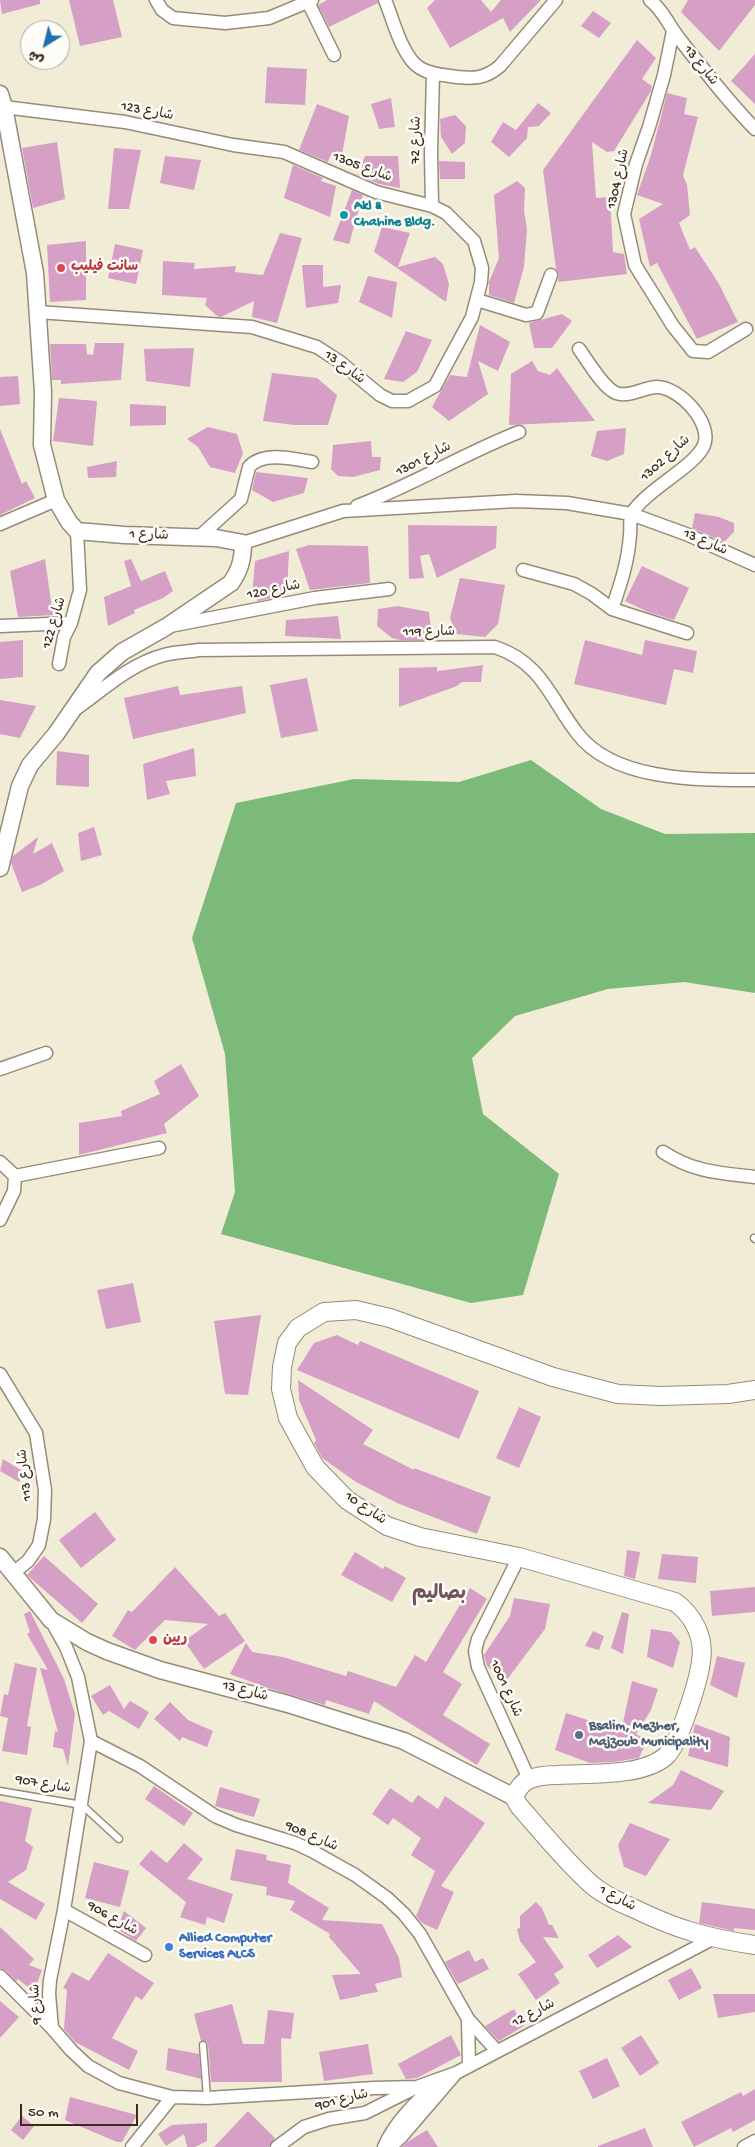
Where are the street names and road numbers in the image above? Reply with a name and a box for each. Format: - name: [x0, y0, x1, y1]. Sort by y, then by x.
- street label: شارع 13: [679, 42, 721, 90]
- street label: شارع 123: [119, 99, 175, 125]
- street label: شارع 72: [408, 116, 426, 164]
- street label: شارع 1304: [604, 147, 634, 211]
- street label: شارع 1305: [330, 149, 394, 187]
- street label: شارع 13: [320, 347, 368, 389]
- street label: شارع 1302: [638, 432, 694, 486]
- street label: شارع 1301: [393, 439, 455, 481]
- street label: شارع 13: [680, 526, 730, 560]
- street label: شارع 1: [129, 527, 169, 545]
- street label: شارع 120: [246, 578, 302, 604]
- street label: شارع 122: [39, 595, 71, 651]
- street label: شارع 119: [403, 624, 455, 642]
- street label: شارع 113: [15, 1448, 37, 1502]
- street label: شارع 10: [341, 1489, 389, 1529]
- street label: شارع 1001: [485, 1658, 525, 1720]
- street label: شارع 13: [220, 1678, 270, 1706]
- street label: شارع 907: [14, 1772, 72, 1798]
- street label: شارع 908: [282, 1818, 340, 1856]
- street label: شارع 1: [596, 1882, 638, 1916]
- street label: شارع 906: [84, 1898, 140, 1940]
- street label: شارع 9: [28, 1983, 46, 2025]
- street label: شارع 12: [510, 1996, 558, 2032]
- street label: شارع 901: [314, 2086, 370, 2116]

